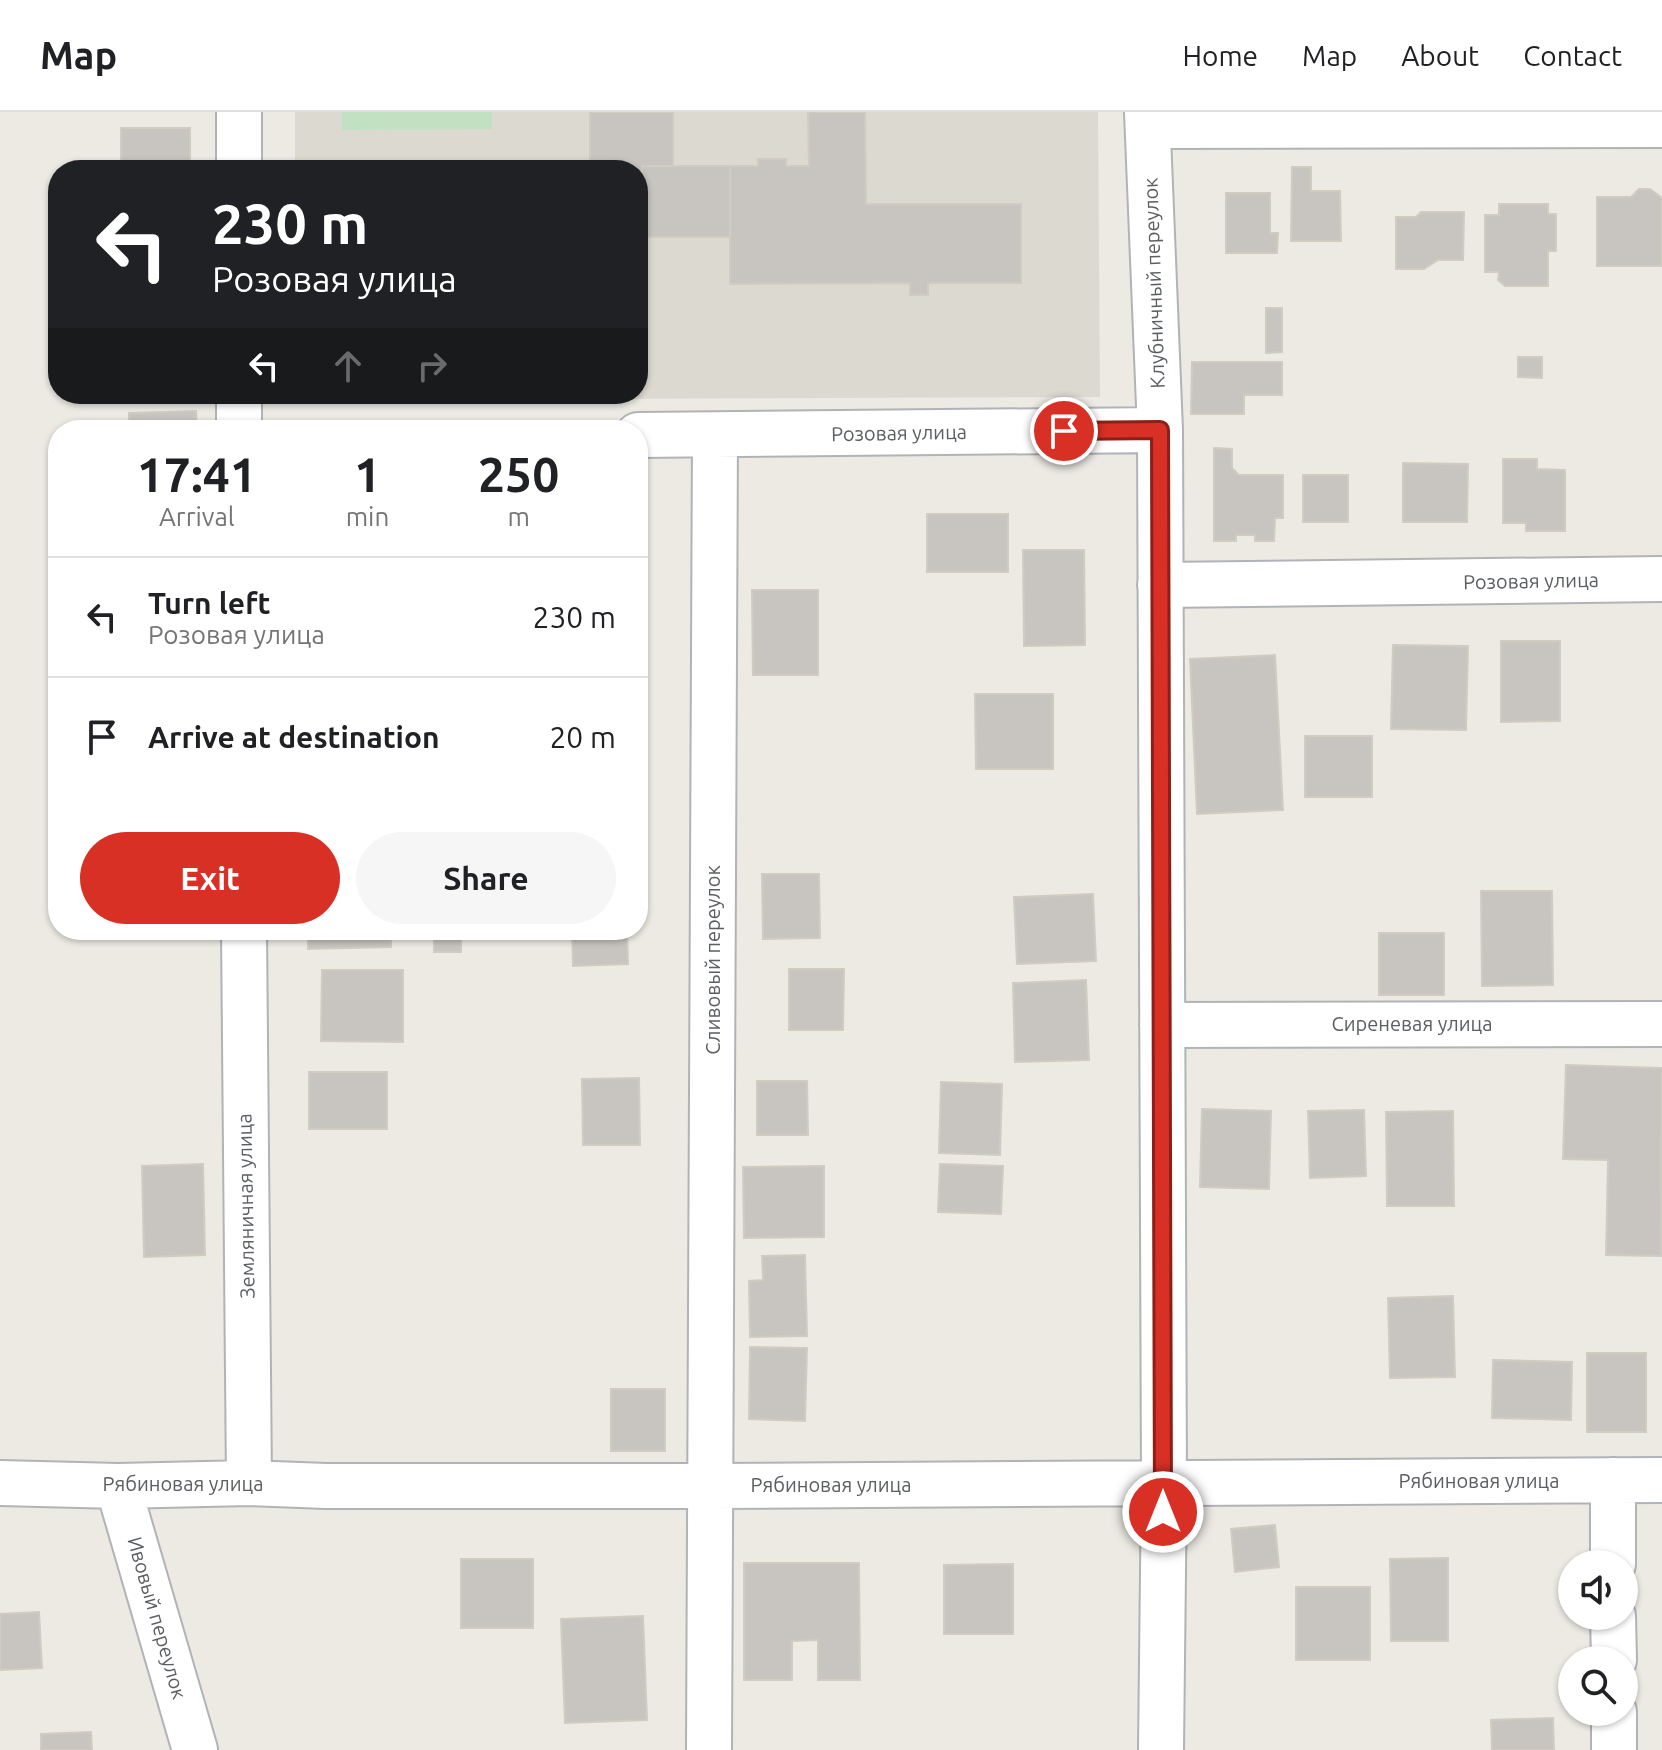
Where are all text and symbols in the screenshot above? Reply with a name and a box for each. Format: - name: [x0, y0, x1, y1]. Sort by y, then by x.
- text: Map: [40, 34, 117, 76]
- text: Home: [1183, 40, 1258, 71]
- text: Map: [1302, 40, 1357, 71]
- text: About: [1401, 40, 1479, 71]
- text: Contact: [1523, 40, 1622, 71]
- street label: Клубничный переулок: [1138, 177, 1169, 389]
- icon: left: [80, 192, 184, 296]
- text: 230 m: [212, 192, 368, 255]
- text: Розовая улица: [212, 258, 457, 299]
- icon: left: [242, 344, 286, 388]
- icon: ahead: [326, 344, 370, 388]
- icon: right: [410, 344, 454, 388]
- pin: [1030, 397, 1098, 465]
- icon: arrive: [1042, 409, 1086, 453]
- street label: Розовая улица: [831, 420, 967, 445]
- text: 17:41: [137, 447, 257, 501]
- text: 1: [354, 447, 381, 501]
- text: 250: [478, 447, 559, 501]
- text: Arrival: [159, 502, 235, 531]
- text: min: [346, 502, 389, 531]
- text: m: [507, 502, 530, 531]
- street label: Розовая улица: [1463, 568, 1599, 593]
- text: Turn left: [148, 586, 270, 620]
- icon: left: [80, 595, 124, 639]
- text: 230 m: [532, 600, 616, 634]
- text: Розовая улица: [148, 620, 325, 649]
- icon: arrive: [80, 715, 124, 759]
- text: Arrive at destination: [148, 720, 440, 754]
- text: 20 m: [549, 720, 616, 754]
- button: Exit: [80, 832, 340, 924]
- button: Share: [356, 832, 616, 924]
- street label: Сливовый переулок: [701, 865, 724, 1055]
- street label: Сиреневая улица: [1332, 1012, 1492, 1035]
- street label: Земляничная улица: [232, 1113, 259, 1299]
- street label: Рябиновая улица: [1398, 1469, 1560, 1492]
- position arrow: [1121, 1470, 1205, 1554]
- street label: Рябиновая улица: [102, 1472, 264, 1495]
- street label: Рябиновая улица: [750, 1473, 912, 1496]
- street label: Ивовый переулок: [123, 1534, 192, 1702]
- map controls: [1558, 1550, 1638, 1726]
- button: sound: [1558, 1550, 1638, 1630]
- button: search: [1558, 1646, 1638, 1726]

